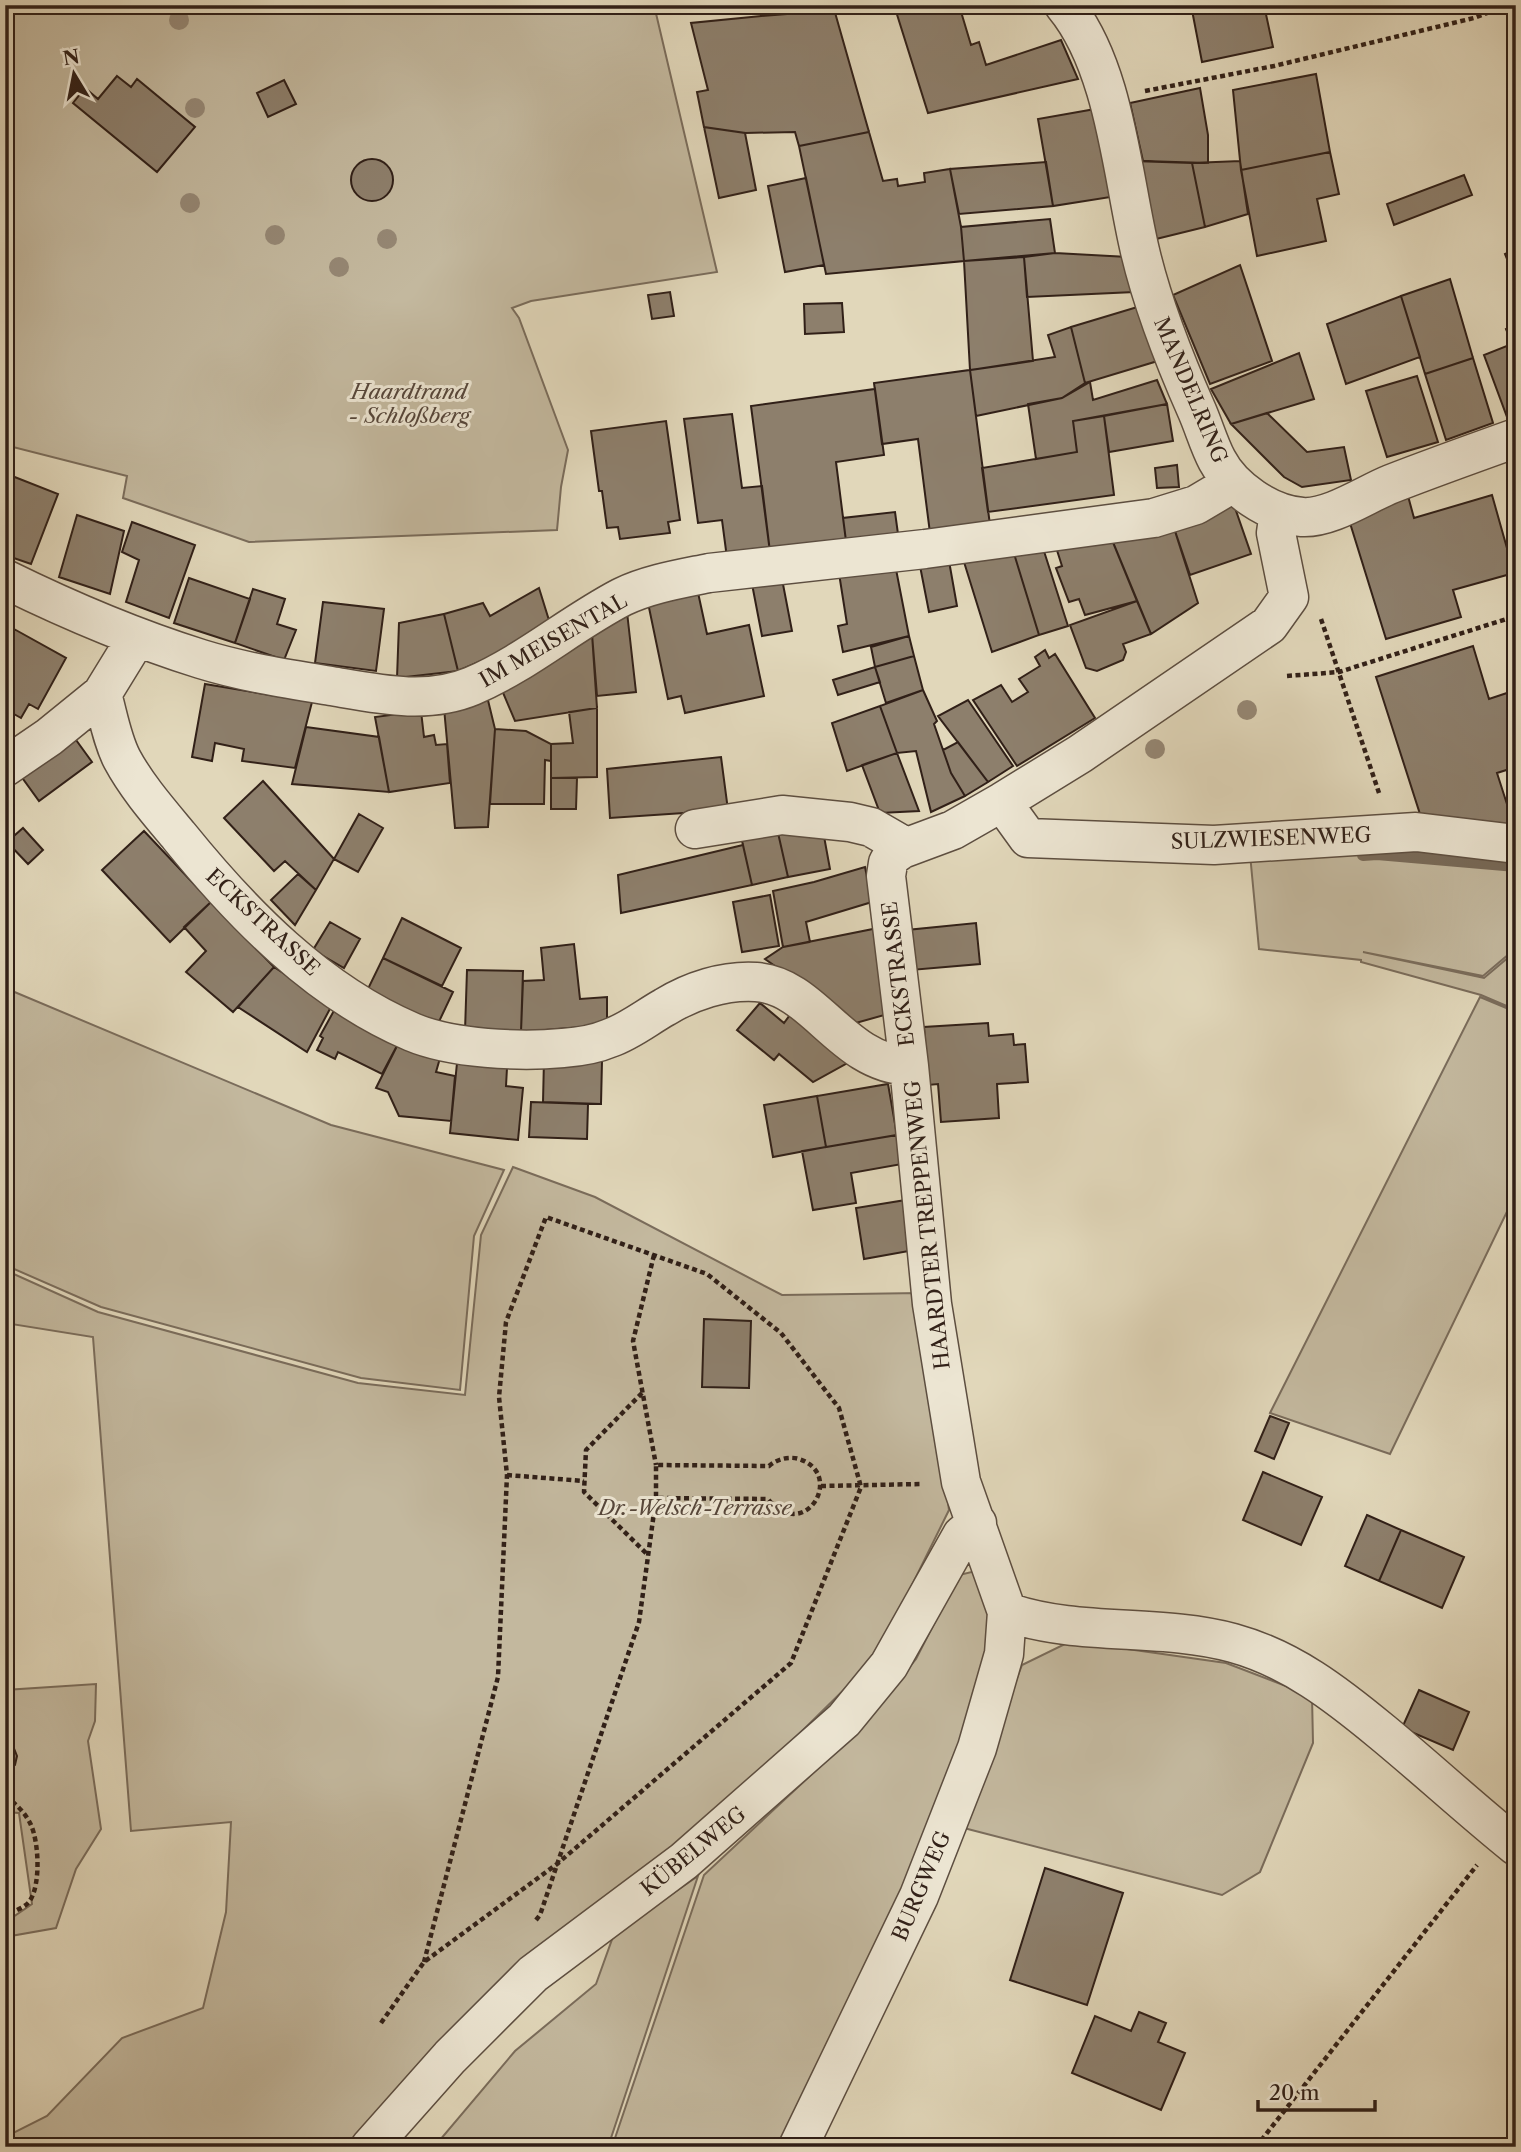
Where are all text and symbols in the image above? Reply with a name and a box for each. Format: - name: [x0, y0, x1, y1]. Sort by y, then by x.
- north arrow: [38, 38, 108, 108]
- text: N: [61, 45, 81, 71]
- street label: MANDELRING: [1149, 313, 1233, 467]
- park label: Haardtrand - Schloßberg: [348, 379, 472, 428]
- street label: IM MEISENTAL: [475, 588, 631, 692]
- street label: SULZWIESENWEG: [1170, 822, 1372, 854]
- street label: ECKSTRASSE: [201, 863, 325, 981]
- street label: ECKSTRASSE: [877, 900, 919, 1048]
- street label: HAARDTER TREPPENWEG: [899, 1079, 955, 1371]
- park label: Dr.-Welsch-Terrasse: [596, 1495, 792, 1520]
- street label: KÜBELWEG: [635, 1801, 751, 1901]
- street label: BURGWEG: [887, 1827, 955, 1945]
- scale bar: [1258, 2068, 1376, 2112]
- text: 20 m: [1269, 2080, 1320, 2105]

